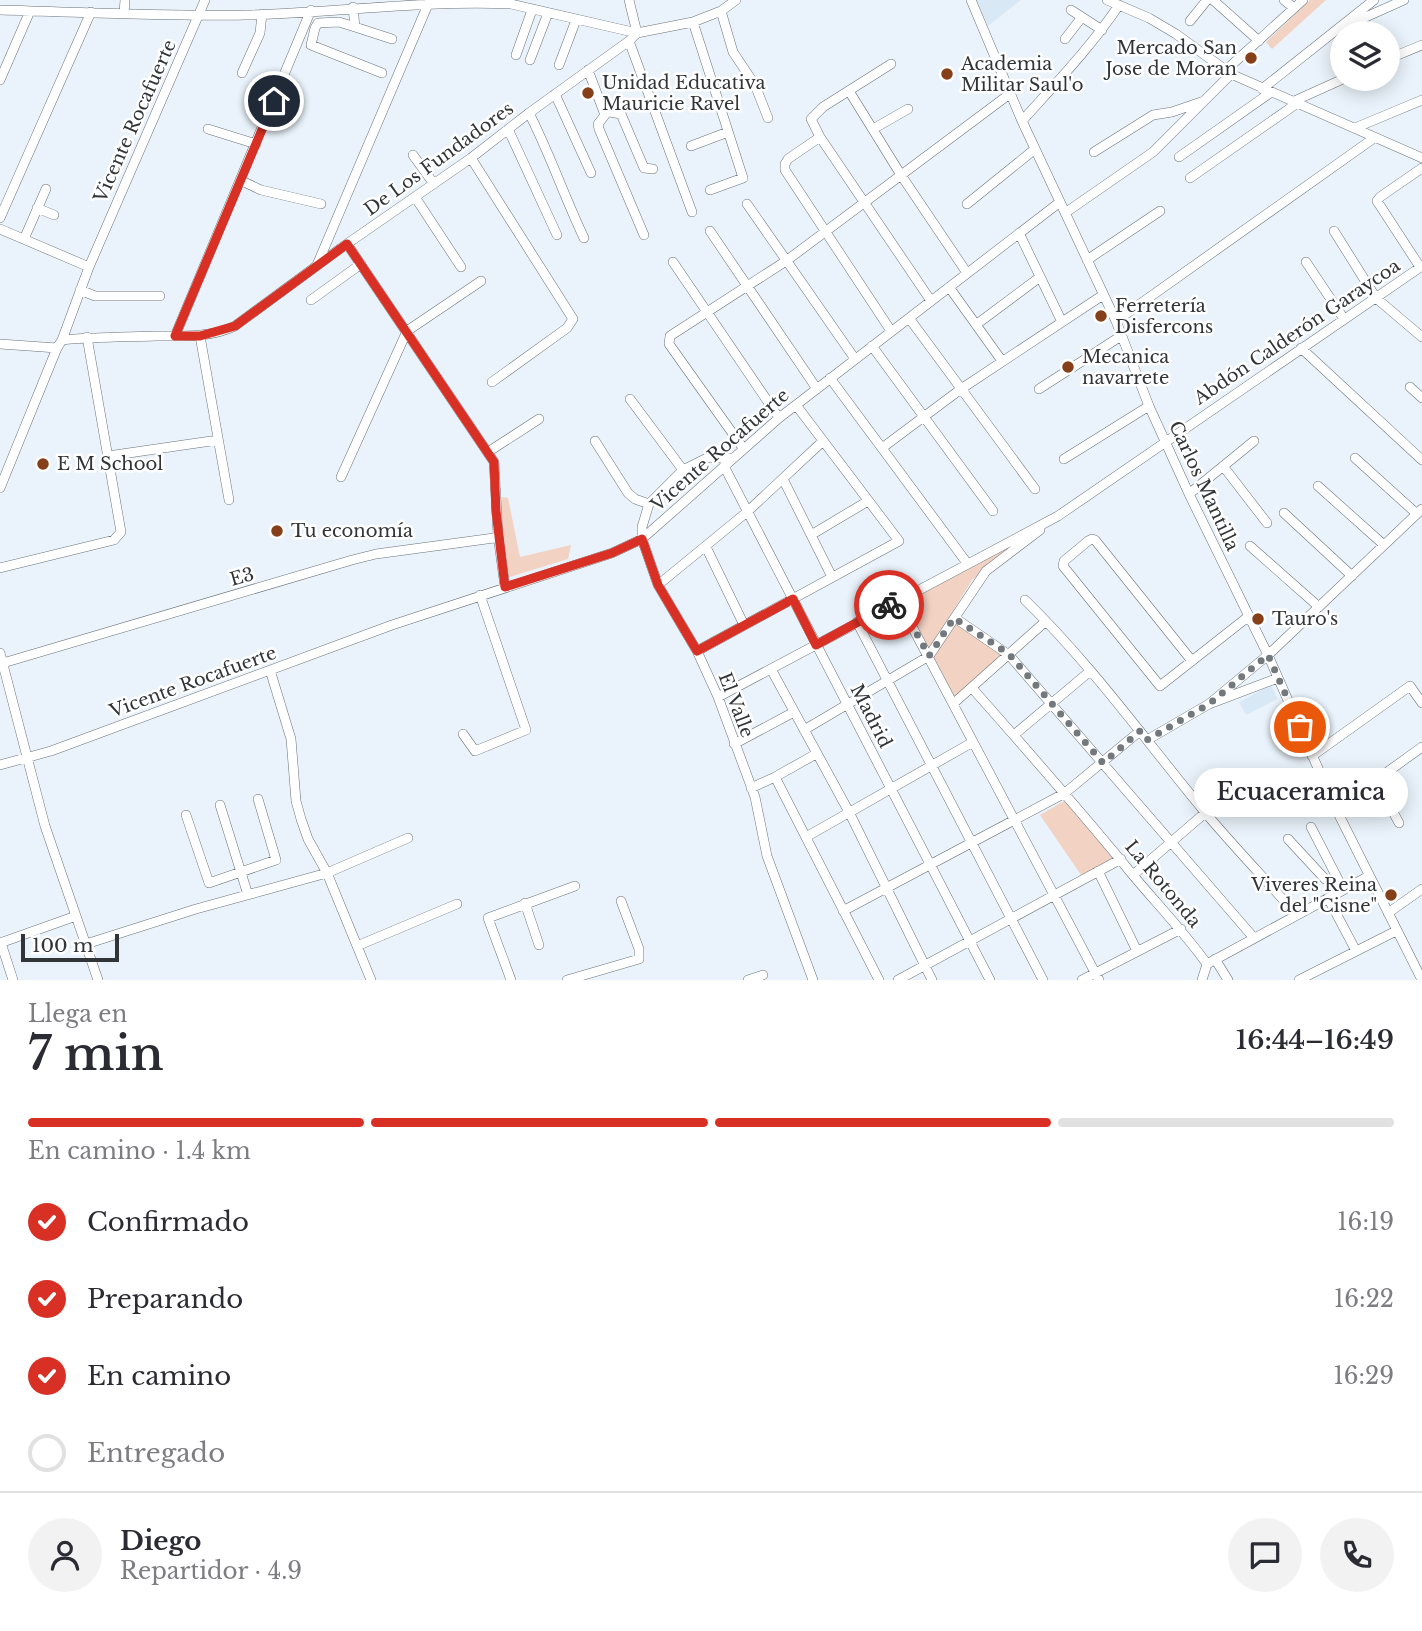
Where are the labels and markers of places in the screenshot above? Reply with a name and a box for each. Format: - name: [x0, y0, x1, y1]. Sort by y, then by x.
- place label: Mercado San Jose de Moran: [1103, 37, 1237, 80]
- marker: Mercado San Jose de Moran: [1243, 50, 1259, 66]
- place label: Academia Militar Saul'o: [960, 53, 1084, 96]
- marker: Academia Militar Saul'o: [939, 66, 955, 82]
- pin: [244, 71, 304, 131]
- place label: Unidad Educativa Mauricie Ravel: [602, 72, 765, 115]
- marker: Unidad Educativa Mauricie Ravel: [580, 85, 596, 101]
- place label: Ferretería Disfercons: [1115, 295, 1213, 338]
- marker: Ferretería Disfercons: [1093, 308, 1109, 324]
- place label: Mecanica navarrete: [1082, 346, 1169, 389]
- marker: Mecanica navarrete: [1060, 359, 1076, 375]
- place label: E M School: [57, 453, 163, 475]
- marker: E M School: [35, 456, 51, 472]
- place label: Tu economía: [291, 520, 413, 542]
- marker: Tu economía: [269, 523, 285, 539]
- place label: Tauro's: [1272, 608, 1338, 630]
- marker: Tauro's: [1250, 611, 1266, 627]
- pin: [1270, 697, 1330, 757]
- callout: Ecuaceramica: [1193, 769, 1407, 818]
- place label: Viveres Reina del "Cisne": [1250, 874, 1377, 917]
- marker: Viveres Reina del "Cisne": [1383, 887, 1399, 903]

